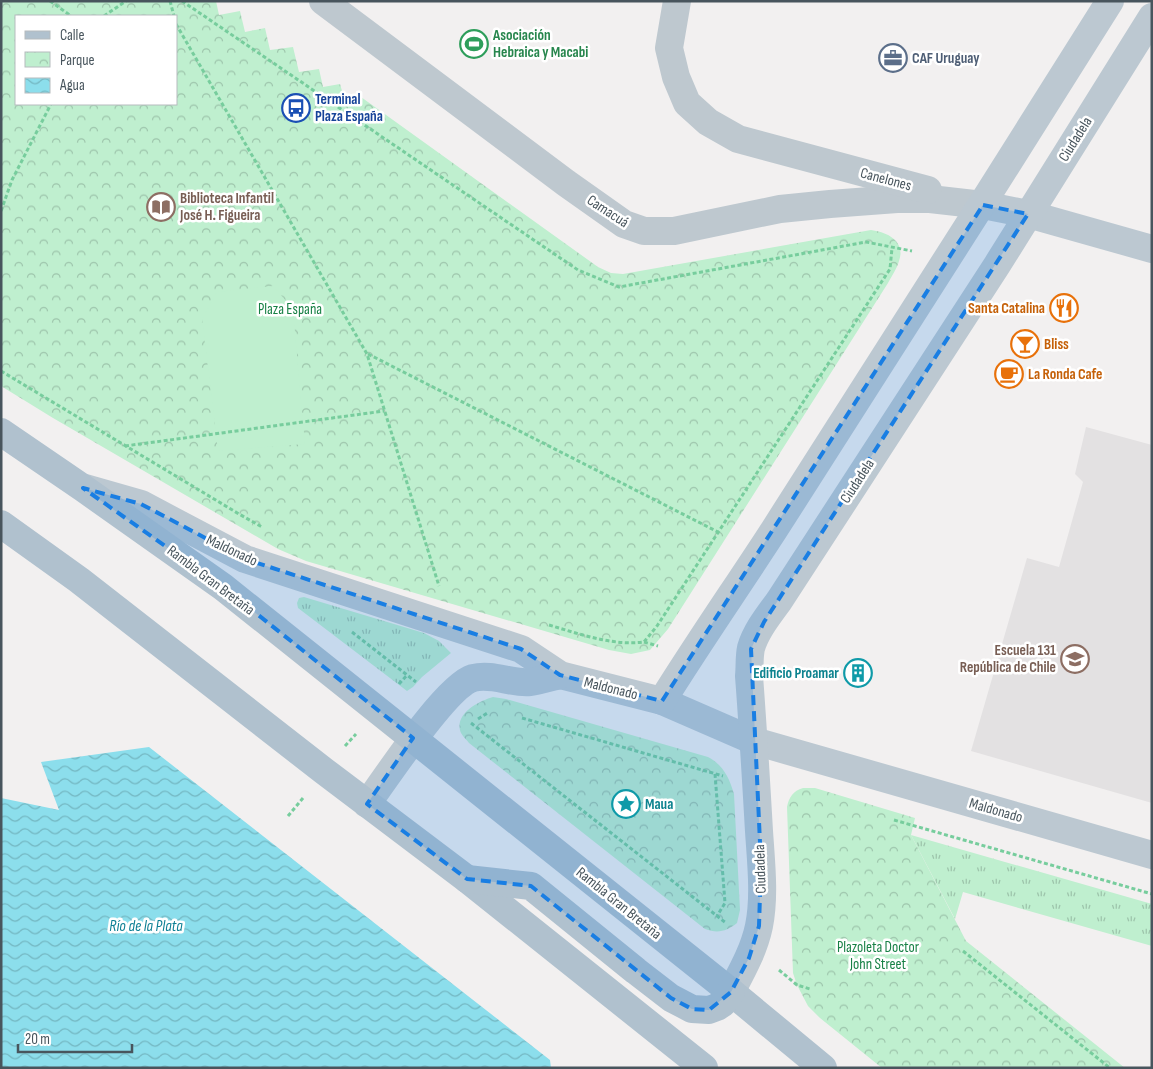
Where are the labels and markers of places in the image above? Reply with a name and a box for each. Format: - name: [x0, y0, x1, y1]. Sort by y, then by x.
- place label: Asociación Hebraica y Macabi: [492, 26, 588, 62]
- sports icon: Asociación Hebraica y Macabi: [459, 29, 489, 59]
- office icon: CAF Uruguay: [878, 43, 908, 73]
- place label: CAF Uruguay: [912, 49, 980, 68]
- place label: Terminal Plaza España: [315, 90, 383, 126]
- bus stop icon: Terminal Plaza España: [281, 93, 311, 123]
- place label: Biblioteca Infantil José H. Figueira: [179, 189, 274, 225]
- library icon: Biblioteca Infantil José H. Figueira: [146, 192, 176, 222]
- restaurant icon: Santa Catalina: [1049, 293, 1079, 323]
- place label: Santa Catalina: [968, 299, 1045, 318]
- bar icon: Bliss: [1010, 329, 1040, 359]
- place label: Bliss: [1044, 335, 1069, 354]
- cafe icon: La Ronda Cafe: [994, 359, 1024, 389]
- place label: La Ronda Cafe: [1028, 365, 1102, 384]
- place label: Escuela 131 República de Chile: [960, 641, 1056, 677]
- school or university icon: Escuela 131 República de Chile: [1060, 644, 1090, 674]
- building icon: Edificio Proamar: [843, 658, 873, 688]
- place label: Edificio Proamar: [753, 664, 839, 683]
- place icon: Maua: [611, 789, 641, 819]
- place label: Maua: [645, 795, 673, 814]

